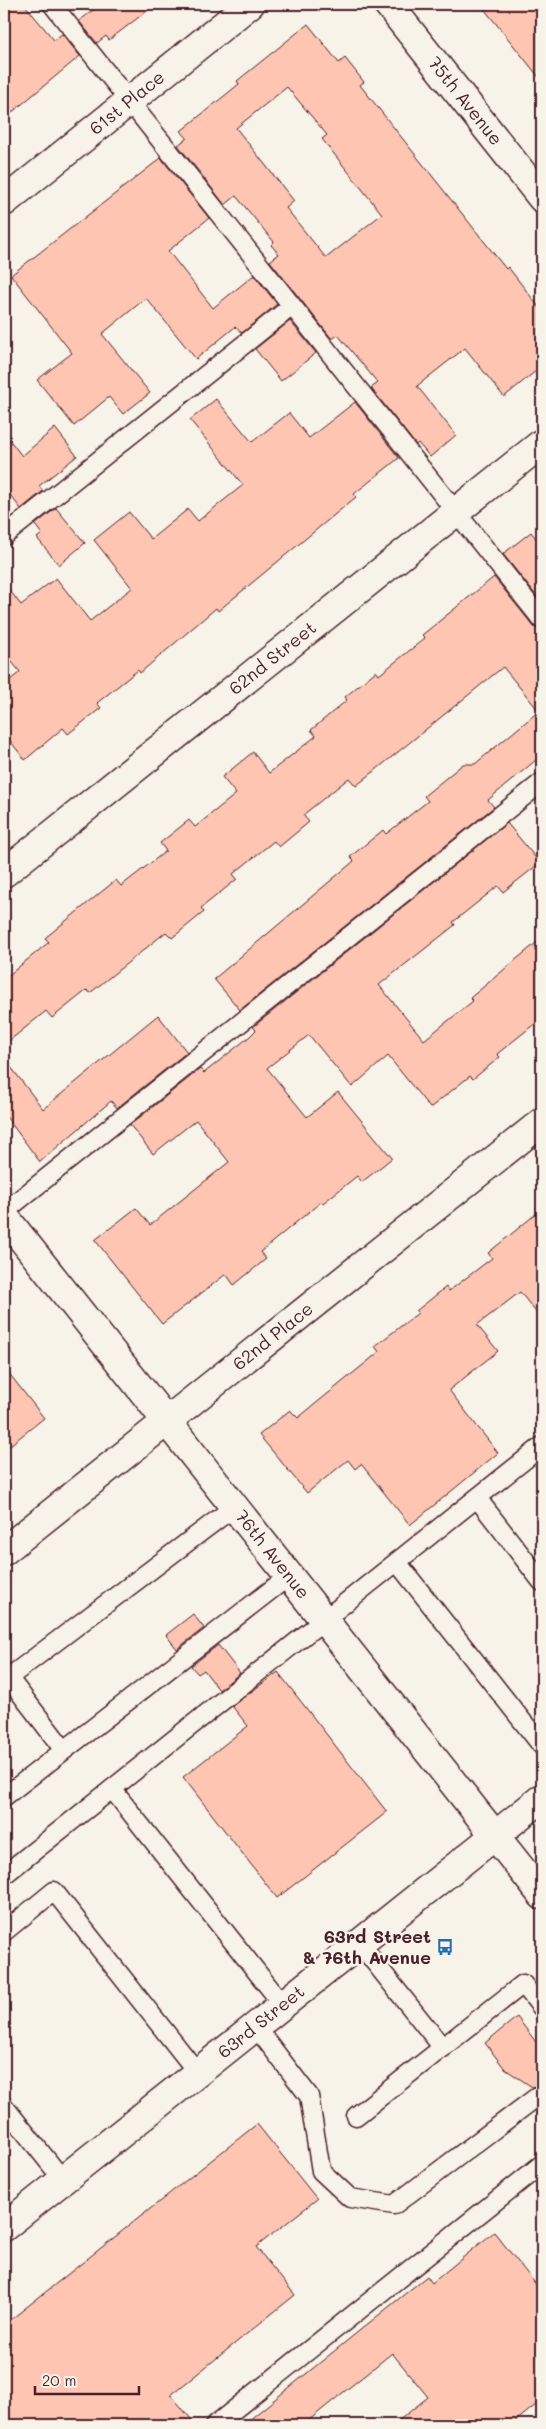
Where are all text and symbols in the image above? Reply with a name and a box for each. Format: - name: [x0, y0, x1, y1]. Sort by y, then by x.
- street label: 75th Avenue: [423, 51, 508, 150]
- street label: 61st Place: [84, 65, 169, 140]
- street label: 62nd Street: [223, 615, 321, 700]
- street label: 62nd Place: [227, 1296, 318, 1375]
- street label: 76th Avenue: [230, 1505, 316, 1603]
- place label: 63rd Street & 76th Avenue: [303, 1924, 431, 1969]
- bus stop icon: 63rd Street & 76th Avenue: [435, 1937, 455, 1957]
- street label: 63rd Street: [212, 1979, 309, 2063]
- scale bar: [35, 2364, 139, 2396]
- text: 20 m: [42, 2370, 76, 2390]

